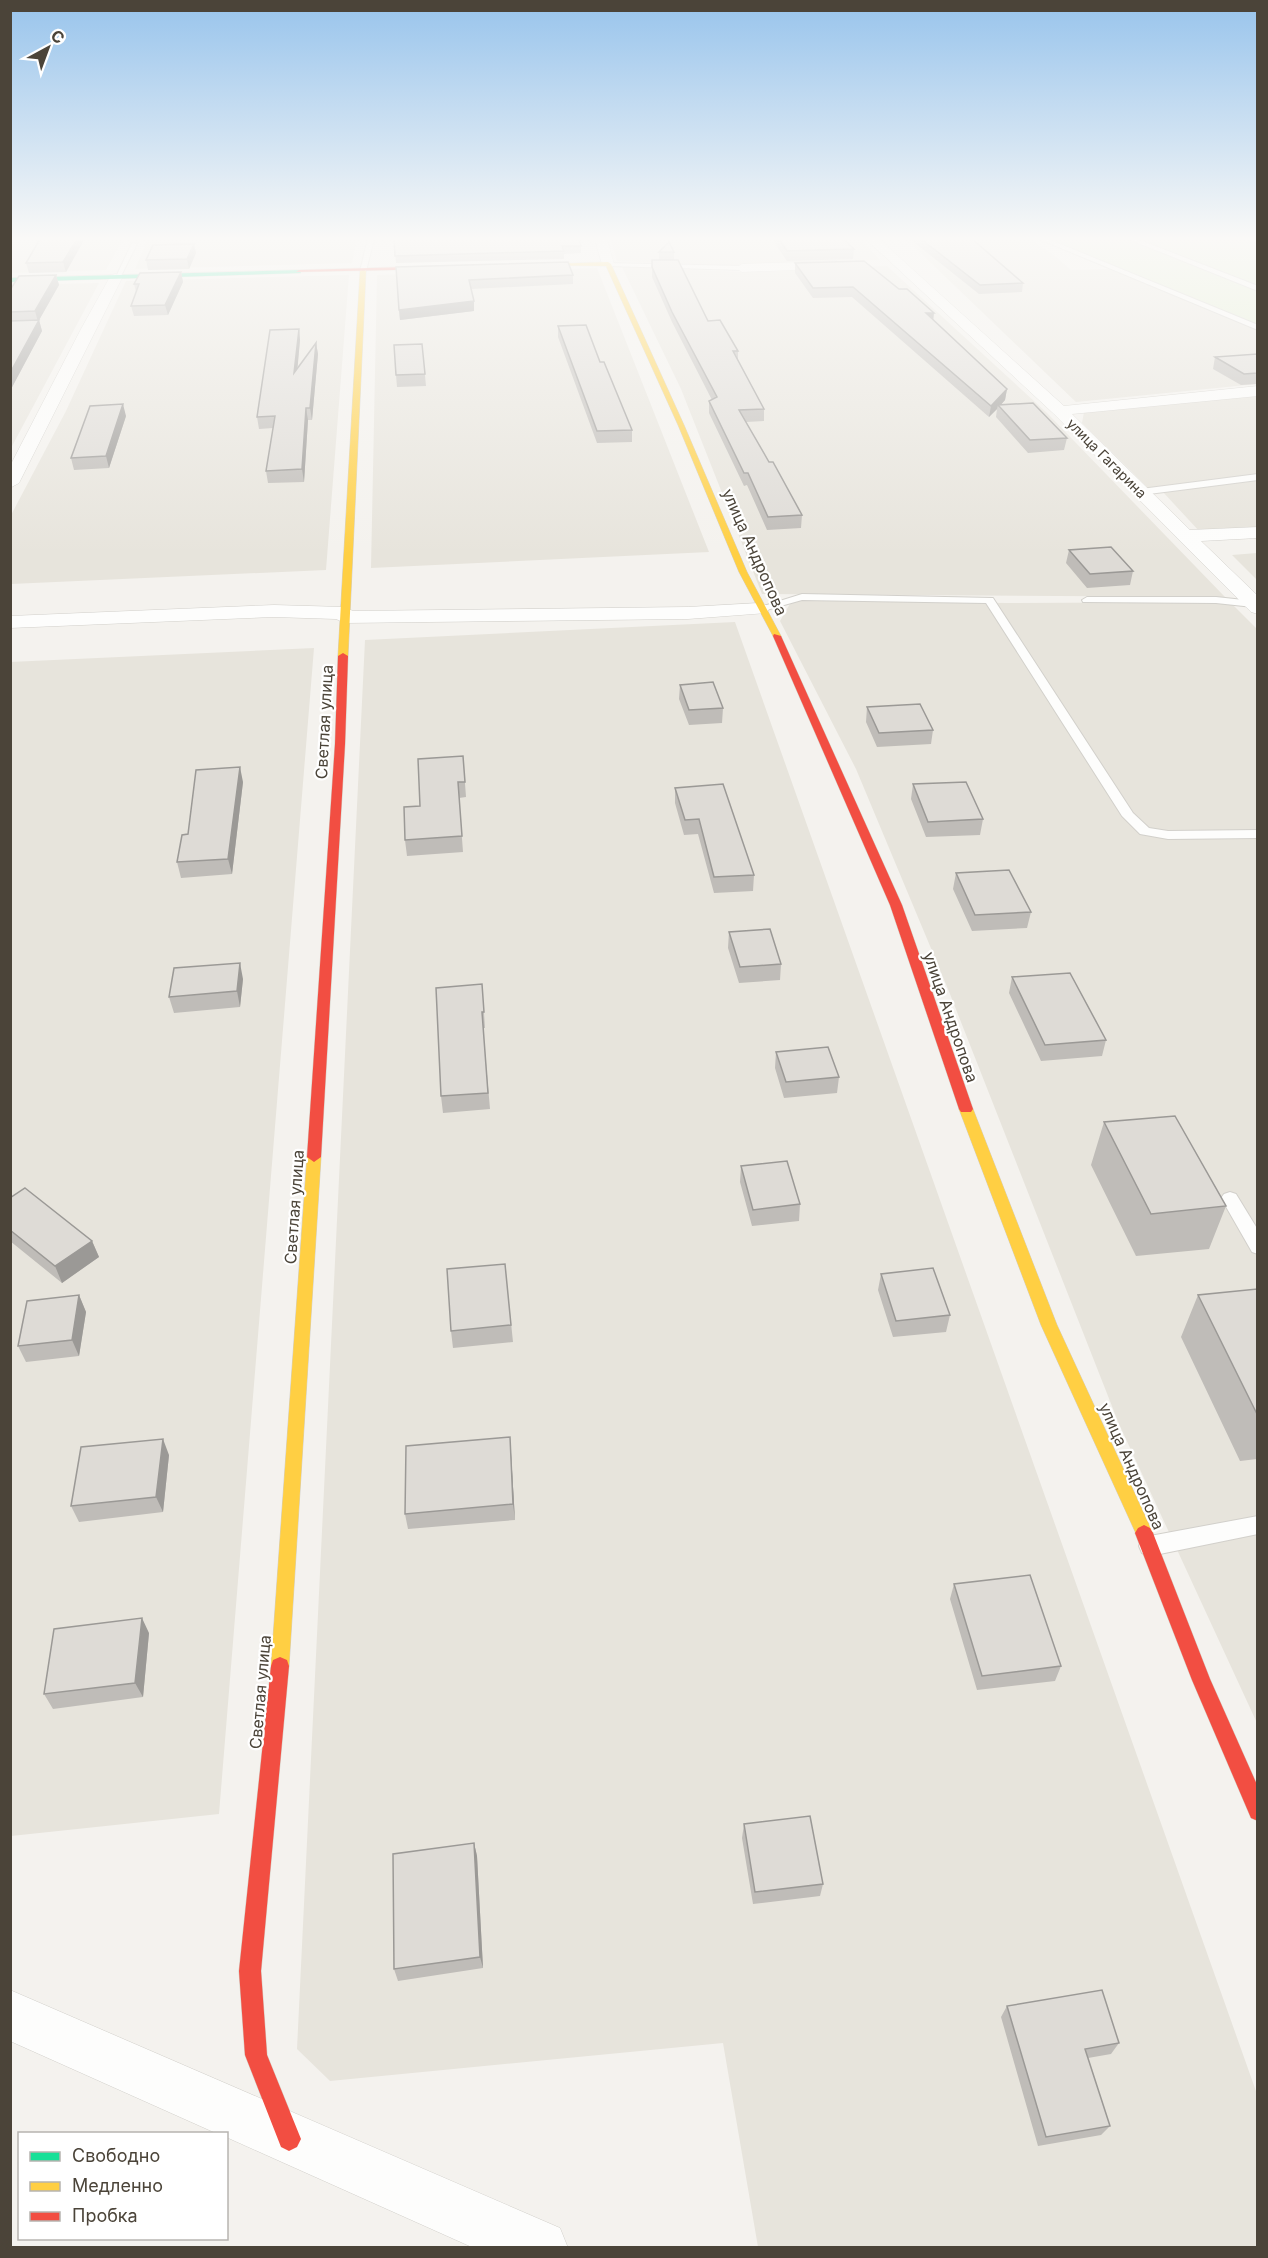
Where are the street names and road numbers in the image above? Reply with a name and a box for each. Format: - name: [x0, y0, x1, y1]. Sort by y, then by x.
- street label: улица Гагарина: [1064, 415, 1150, 501]
- street label: улица Андропова: [718, 485, 792, 619]
- street label: Светлая улица: [311, 664, 337, 780]
- street label: улица Андропова: [919, 949, 983, 1085]
- street label: Светлая улица: [280, 1149, 308, 1265]
- street label: улица Андропова: [1095, 1399, 1169, 1533]
- street label: Светлая улица: [245, 1634, 275, 1750]

